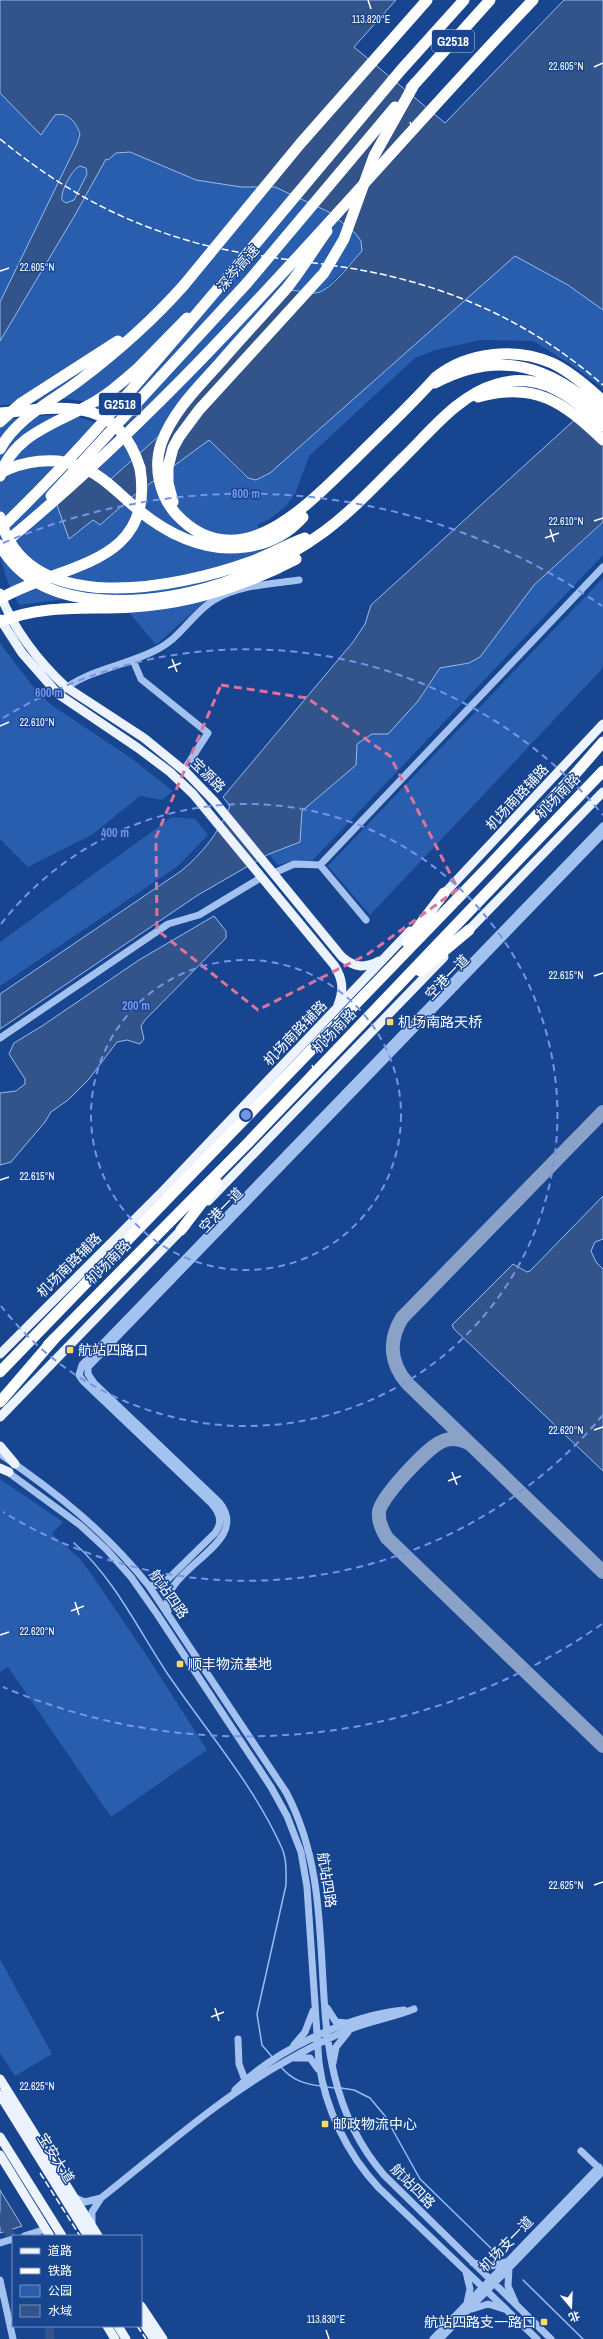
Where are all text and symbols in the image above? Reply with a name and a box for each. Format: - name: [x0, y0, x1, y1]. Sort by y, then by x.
- text: 113.820°E: [352, 13, 390, 26]
- road number: G2518: [432, 30, 474, 52]
- text: 22.605°N: [549, 60, 584, 73]
- street label: 深岑高速: [213, 241, 263, 295]
- text: 22.605°N: [20, 261, 55, 274]
- road number: G2518: [99, 393, 141, 415]
- text: 800 m: [232, 486, 260, 502]
- text: 22.610°N: [549, 515, 584, 528]
- text: 600 m: [35, 685, 63, 701]
- text: 22.610°N: [20, 716, 55, 729]
- street label: 宝源路: [187, 754, 229, 796]
- street label: 机场南路辅路: [482, 760, 552, 834]
- street label: 机场南路: [532, 770, 584, 822]
- text: 400 m: [101, 825, 129, 841]
- street label: 空港一道: [421, 951, 473, 1003]
- text: 22.615°N: [549, 969, 584, 982]
- street label: 机场南路辅路: [259, 997, 331, 1069]
- text: 200 m: [122, 998, 150, 1014]
- street label: 机场南路: [308, 1005, 360, 1057]
- place label: 机场南路天桥: [398, 1013, 482, 1031]
- marker: 机场南路天桥: [385, 1017, 395, 1027]
- centre of rings: [239, 1108, 253, 1122]
- text: 22.615°N: [20, 1170, 55, 1183]
- street label: 空港一道: [195, 1184, 247, 1236]
- street label: 机场南路辅路: [33, 1229, 105, 1301]
- street label: 机场南路: [82, 1236, 134, 1288]
- place label: 航站四路口: [78, 1341, 148, 1359]
- marker: 航站四路口: [65, 1345, 75, 1355]
- text: 22.620°N: [549, 1424, 584, 1437]
- street label: 航站四路: [146, 1566, 192, 1622]
- text: 22.620°N: [20, 1625, 55, 1638]
- place label: 顺丰物流基地: [188, 1655, 272, 1673]
- marker: 顺丰物流基地: [175, 1659, 185, 1669]
- street label: 航站四路: [314, 1851, 340, 1909]
- text: 22.625°N: [549, 1879, 584, 1892]
- text: 22.625°N: [20, 2080, 55, 2093]
- place label: 邮政物流中心: [333, 2115, 417, 2133]
- marker: 邮政物流中心: [320, 2119, 330, 2129]
- street label: 宝安大道: [34, 2129, 78, 2187]
- street label: 航站四路: [387, 2160, 439, 2212]
- street label: 机场支一道: [475, 2213, 537, 2275]
- legend: [12, 2235, 142, 2327]
- text: 道路: [48, 2243, 72, 2259]
- text: 铁路: [48, 2263, 72, 2279]
- text: 公园: [48, 2283, 72, 2299]
- north arrow: [551, 2287, 591, 2327]
- text: 水域: [48, 2303, 72, 2319]
- text: 北: [567, 2308, 582, 2325]
- text: 113.830°E: [307, 2313, 345, 2326]
- place label: 航站四路支一路口: [424, 2313, 536, 2331]
- marker: 航站四路支一路口: [539, 2317, 549, 2327]

